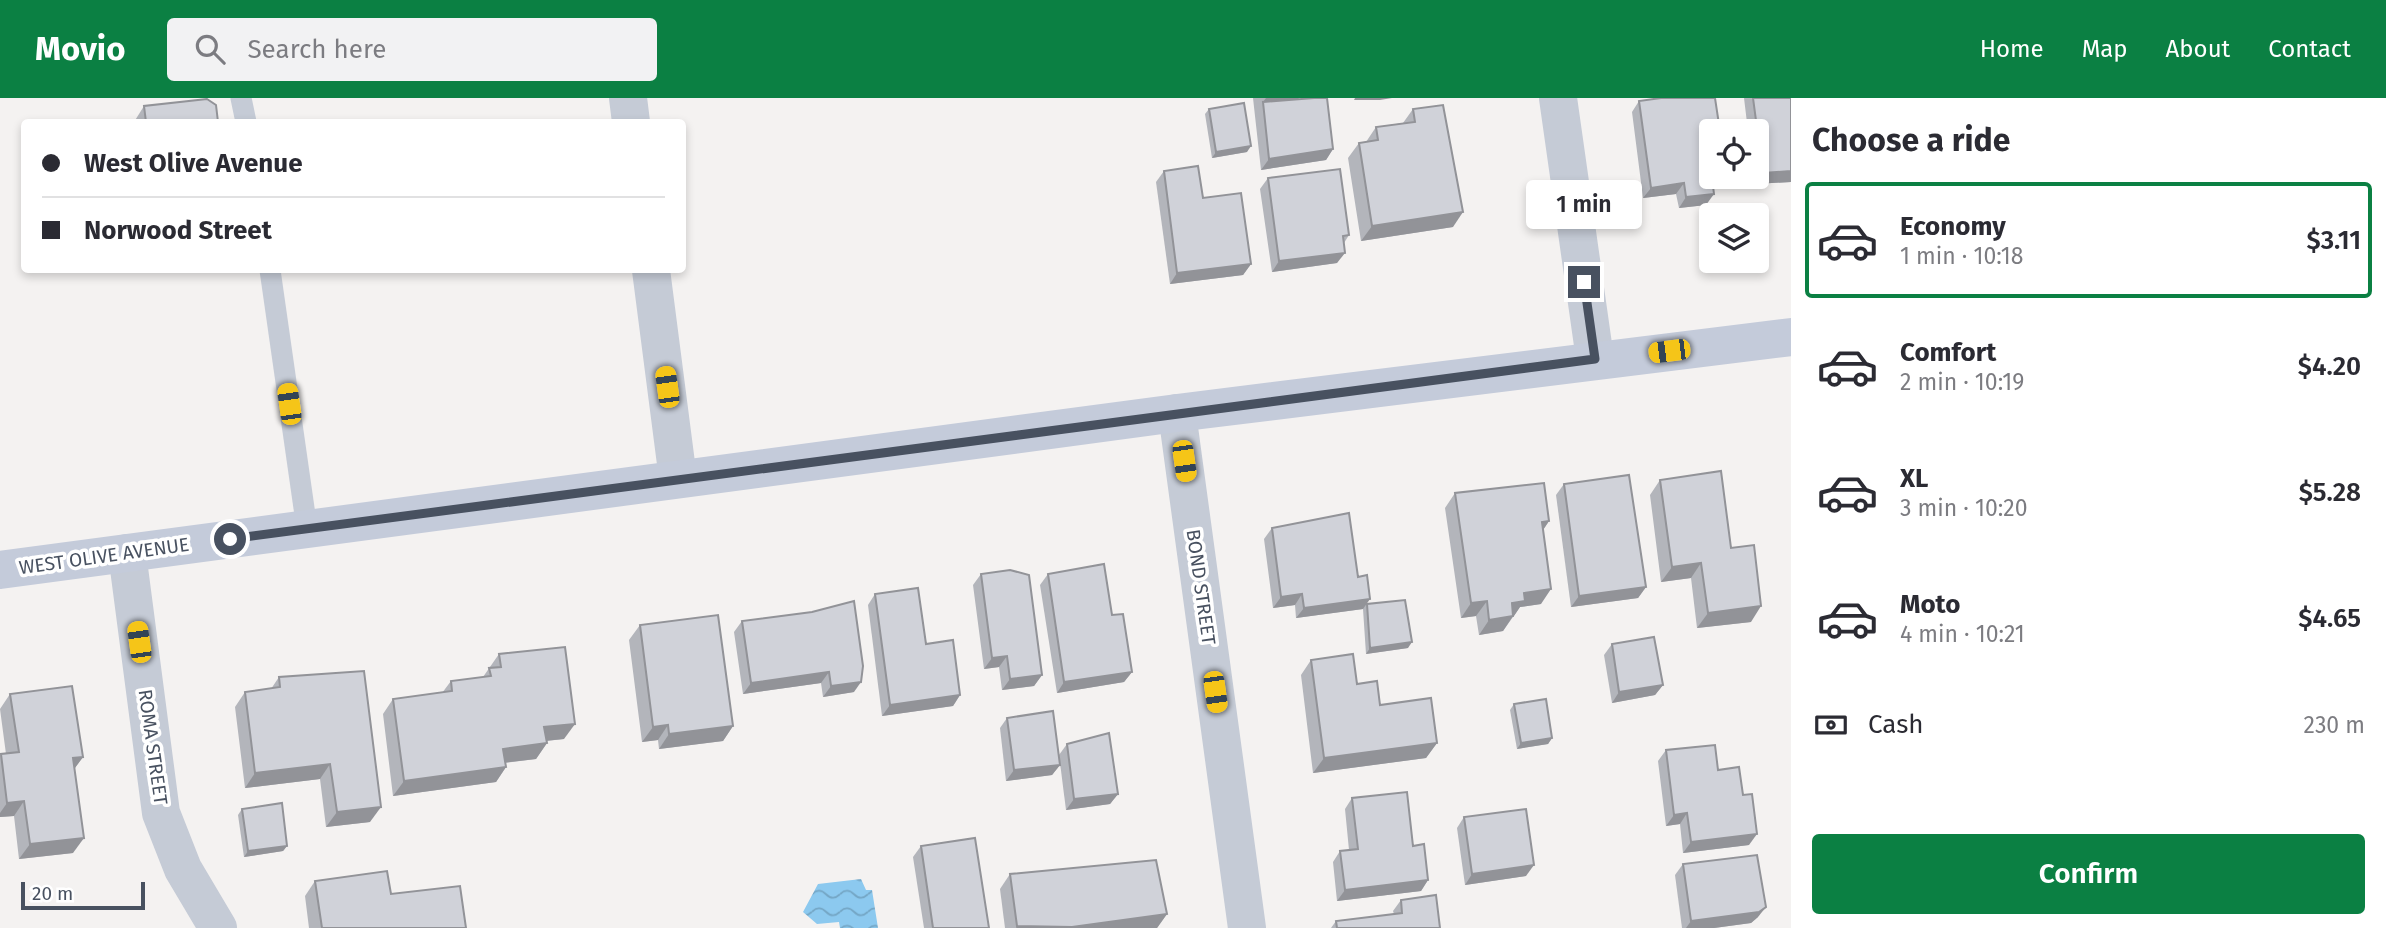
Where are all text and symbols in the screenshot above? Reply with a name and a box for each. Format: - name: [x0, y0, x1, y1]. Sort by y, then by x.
- search box: [167, 18, 657, 81]
- text: Movio: [35, 29, 125, 69]
- icon: search: [191, 30, 229, 68]
- text: Search here: [247, 34, 386, 65]
- text: Home: [1980, 35, 2044, 63]
- text: Map: [2082, 35, 2128, 63]
- text: About: [2166, 35, 2230, 63]
- text: Contact: [2268, 35, 2351, 63]
- map controls: [1699, 119, 1769, 273]
- button: locate: [1699, 119, 1769, 189]
- text: Choose a ride: [1812, 121, 2010, 159]
- text: West Olive Avenue: [84, 148, 303, 179]
- callout: 1 min: [1526, 180, 1642, 230]
- text: 1 min: [1556, 190, 1612, 218]
- button: layers: [1699, 203, 1769, 273]
- icon: car: [1816, 209, 1879, 272]
- text: Economy: [1900, 211, 2006, 242]
- text: Norwood Street: [84, 215, 272, 246]
- text: $3.11: [2307, 225, 2361, 256]
- text: 1 min · 10:18: [1900, 242, 2023, 270]
- route end: [1568, 266, 1600, 298]
- icon: car: [1816, 335, 1879, 398]
- text: Comfort: [1900, 337, 1996, 368]
- car: [1647, 338, 1692, 364]
- text: $4.20: [2298, 351, 2361, 382]
- car: [654, 365, 681, 409]
- text: 2 min · 10:19: [1900, 368, 2024, 396]
- car: [276, 382, 303, 426]
- car: [1171, 439, 1198, 483]
- icon: car: [1816, 461, 1879, 524]
- text: XL: [1900, 463, 1928, 494]
- text: $5.28: [2299, 477, 2361, 508]
- text: 3 min · 10:20: [1900, 494, 2028, 522]
- route start: [214, 523, 246, 555]
- street label: BOND STREET: [1182, 528, 1221, 646]
- street label: WEST OLIVE AVENUE: [17, 533, 191, 579]
- icon: car: [1816, 587, 1879, 650]
- text: Moto: [1900, 589, 1960, 620]
- text: $4.65: [2298, 603, 2361, 634]
- car: [126, 620, 153, 664]
- text: 4 min · 10:21: [1900, 620, 2025, 648]
- car: [1202, 670, 1229, 714]
- street label: ROMA STREET: [134, 688, 173, 806]
- icon: cash: [1812, 706, 1850, 744]
- text: Cash: [1868, 709, 1924, 740]
- text: 230 m: [2304, 711, 2365, 739]
- button: Confirm: [1812, 834, 2365, 914]
- scale bar: [21, 879, 145, 911]
- text: 20 m: [32, 882, 73, 905]

